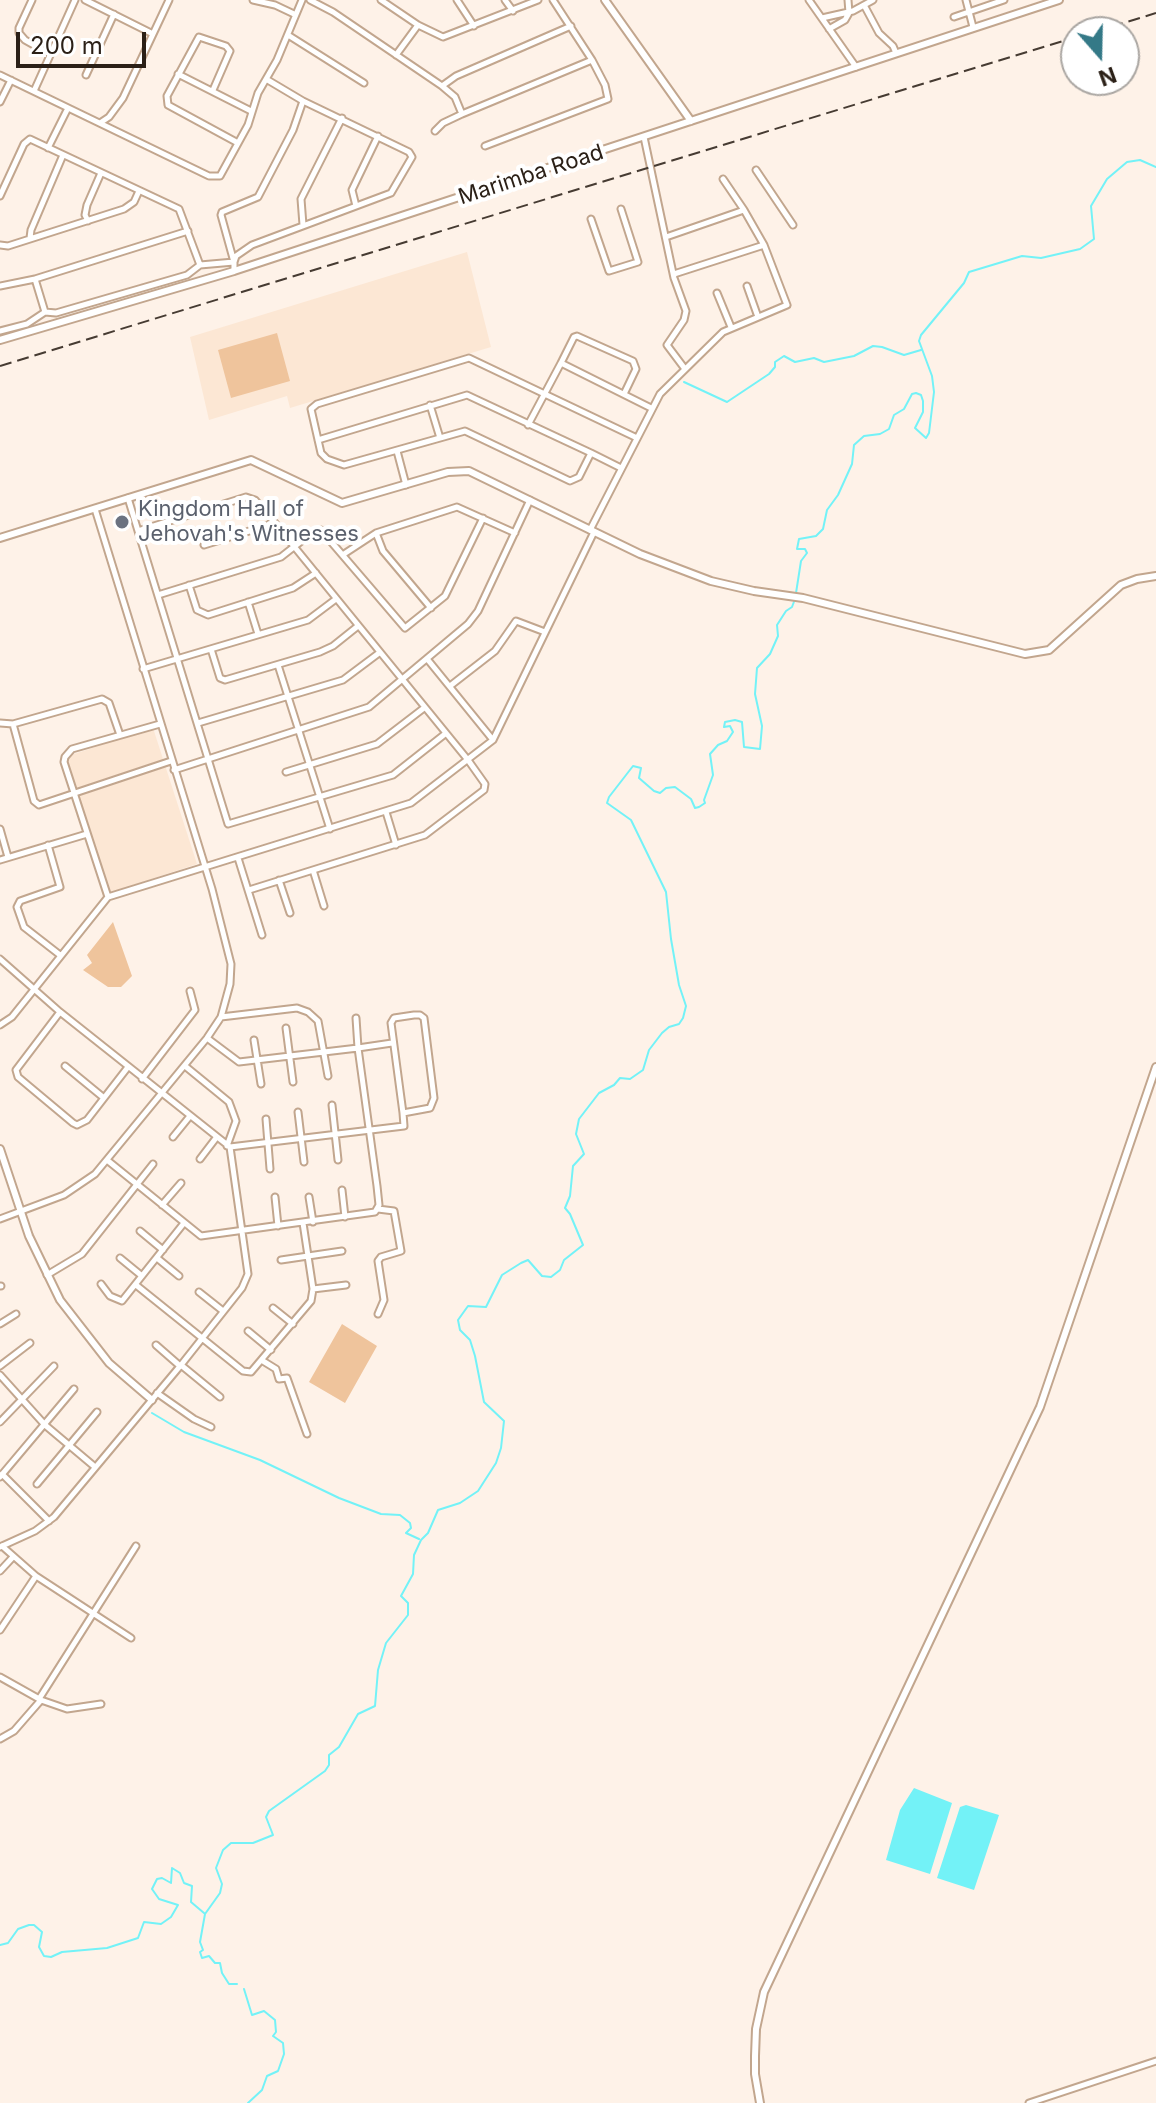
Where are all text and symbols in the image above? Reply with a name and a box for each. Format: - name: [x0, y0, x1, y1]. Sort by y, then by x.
- scale bar: [20, 16, 150, 66]
- north arrow: [1060, 16, 1140, 96]
- text: 200 m: [30, 31, 103, 60]
- text: N: [1095, 62, 1120, 92]
- street label: Marimba Road: [455, 139, 607, 211]
- place label: Kingdom Hall of Jehovah's Witnesses: [138, 496, 359, 548]
- marker: Kingdom Hall of Jehovah's Witnesses: [113, 513, 131, 531]

